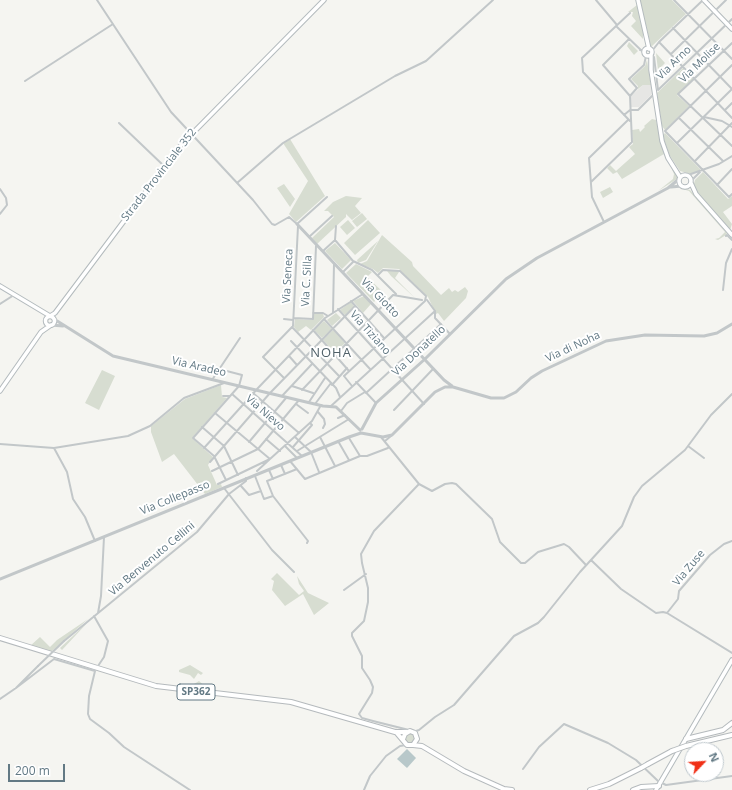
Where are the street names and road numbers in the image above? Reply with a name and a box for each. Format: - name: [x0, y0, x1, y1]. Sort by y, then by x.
- street label: Via Molise: [677, 40, 723, 86]
- street label: Via Arno: [654, 43, 694, 83]
- street label: Strada Provinciale 352: [119, 126, 199, 224]
- street label: Via Seneca: [280, 248, 296, 304]
- street label: Via C. Silla: [299, 255, 315, 307]
- street label: Via Giotto: [358, 275, 402, 321]
- street label: Via Tiziano: [347, 308, 393, 358]
- street label: Via Donatello: [390, 323, 448, 379]
- street label: Via di Noha: [544, 329, 602, 365]
- street label: Via Aradeo: [171, 354, 227, 380]
- street label: Via Nievo: [243, 392, 287, 434]
- street label: Via Collepasso: [138, 478, 212, 518]
- street label: Via Benvenuto Cellini: [106, 519, 198, 599]
- street label: Via Zuse: [670, 547, 708, 589]
- road number: SP362: [177, 684, 215, 700]

